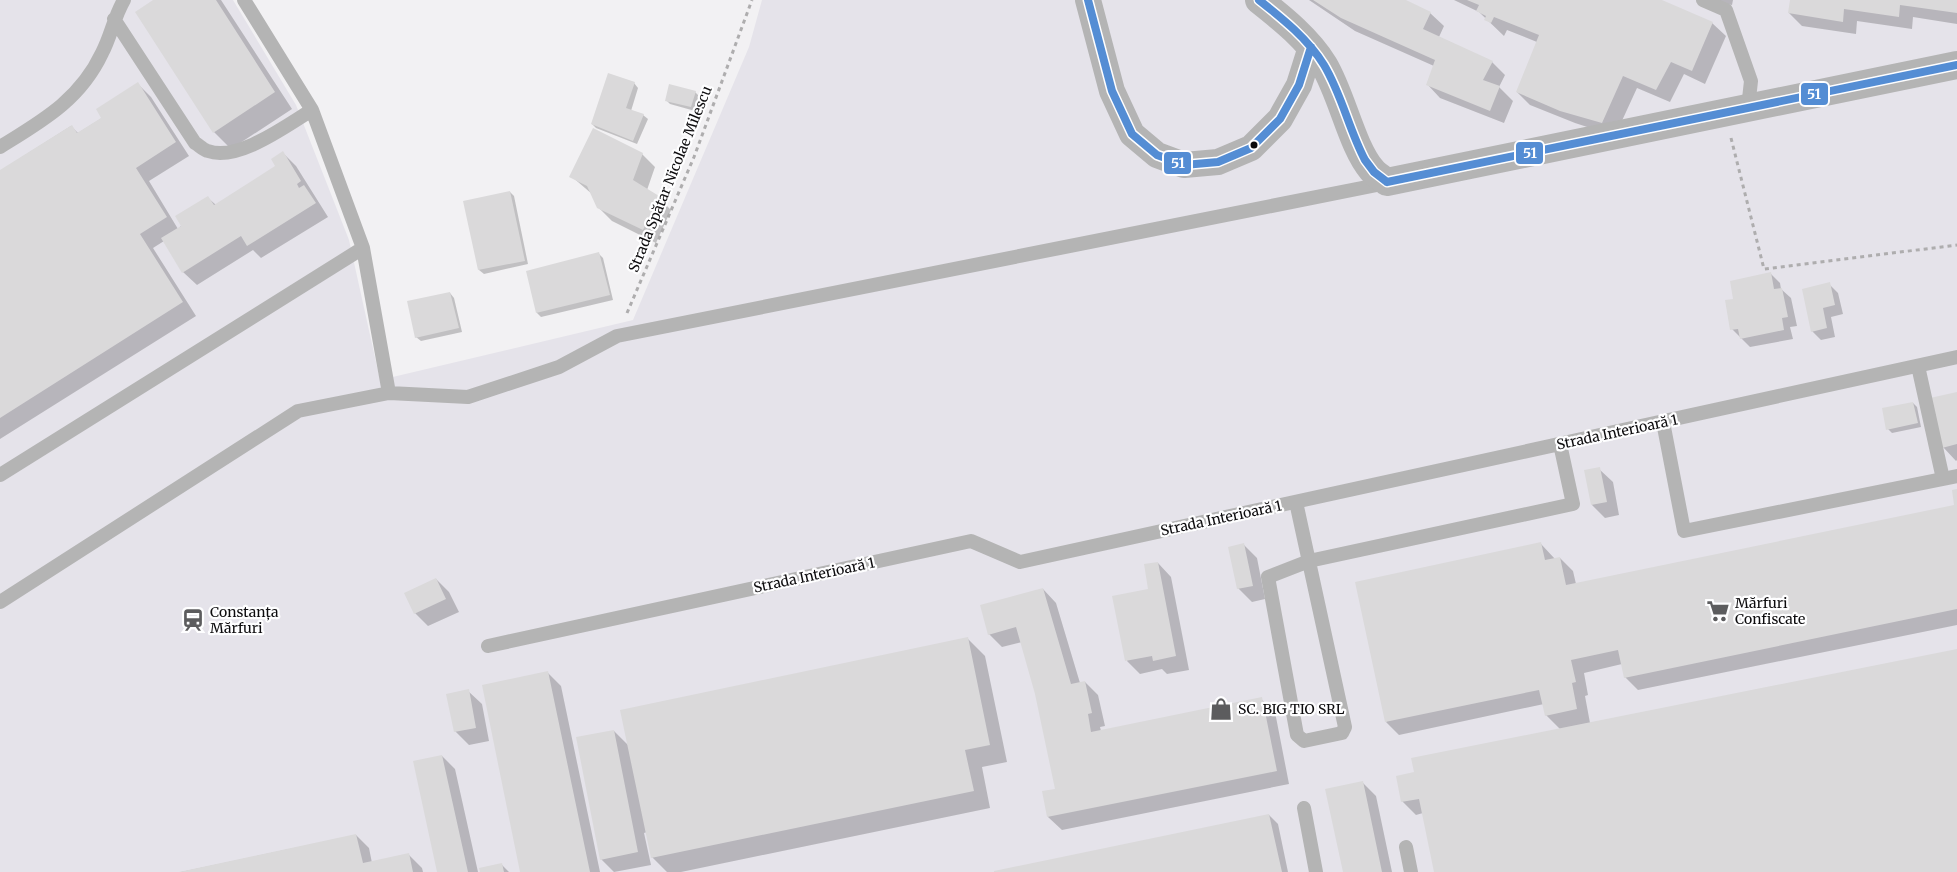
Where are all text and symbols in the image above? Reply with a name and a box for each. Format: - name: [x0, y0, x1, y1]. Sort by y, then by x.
- line badge: 51: [1800, 82, 1829, 106]
- street label: Strada Spătar Nicolae Milescu: [624, 83, 716, 275]
- text: 51: [1807, 85, 1822, 103]
- unlabelled marker: [1249, 140, 1259, 150]
- line badge: 51: [1515, 141, 1544, 165]
- text: 51: [1523, 144, 1538, 162]
- line badge: 51: [1163, 151, 1192, 175]
- text: 51: [1171, 154, 1186, 172]
- street label: Strada Interioară 1: [1555, 410, 1679, 454]
- street label: Strada Interioară 1: [1159, 496, 1283, 540]
- street label: Strada Interioară 1: [752, 553, 876, 597]
- place label: Mărfuri Confiscate: [1735, 594, 1805, 628]
- supermarket icon: Mărfuri Confiscate: [1705, 598, 1731, 624]
- place label: Constanța Mărfuri: [210, 603, 279, 637]
- station icon: Constanța Mărfuri: [180, 607, 206, 633]
- shop icon: SC. BIG TIO SRL: [1208, 696, 1234, 722]
- place label: SC. BIG TIO SRL: [1238, 700, 1345, 718]

